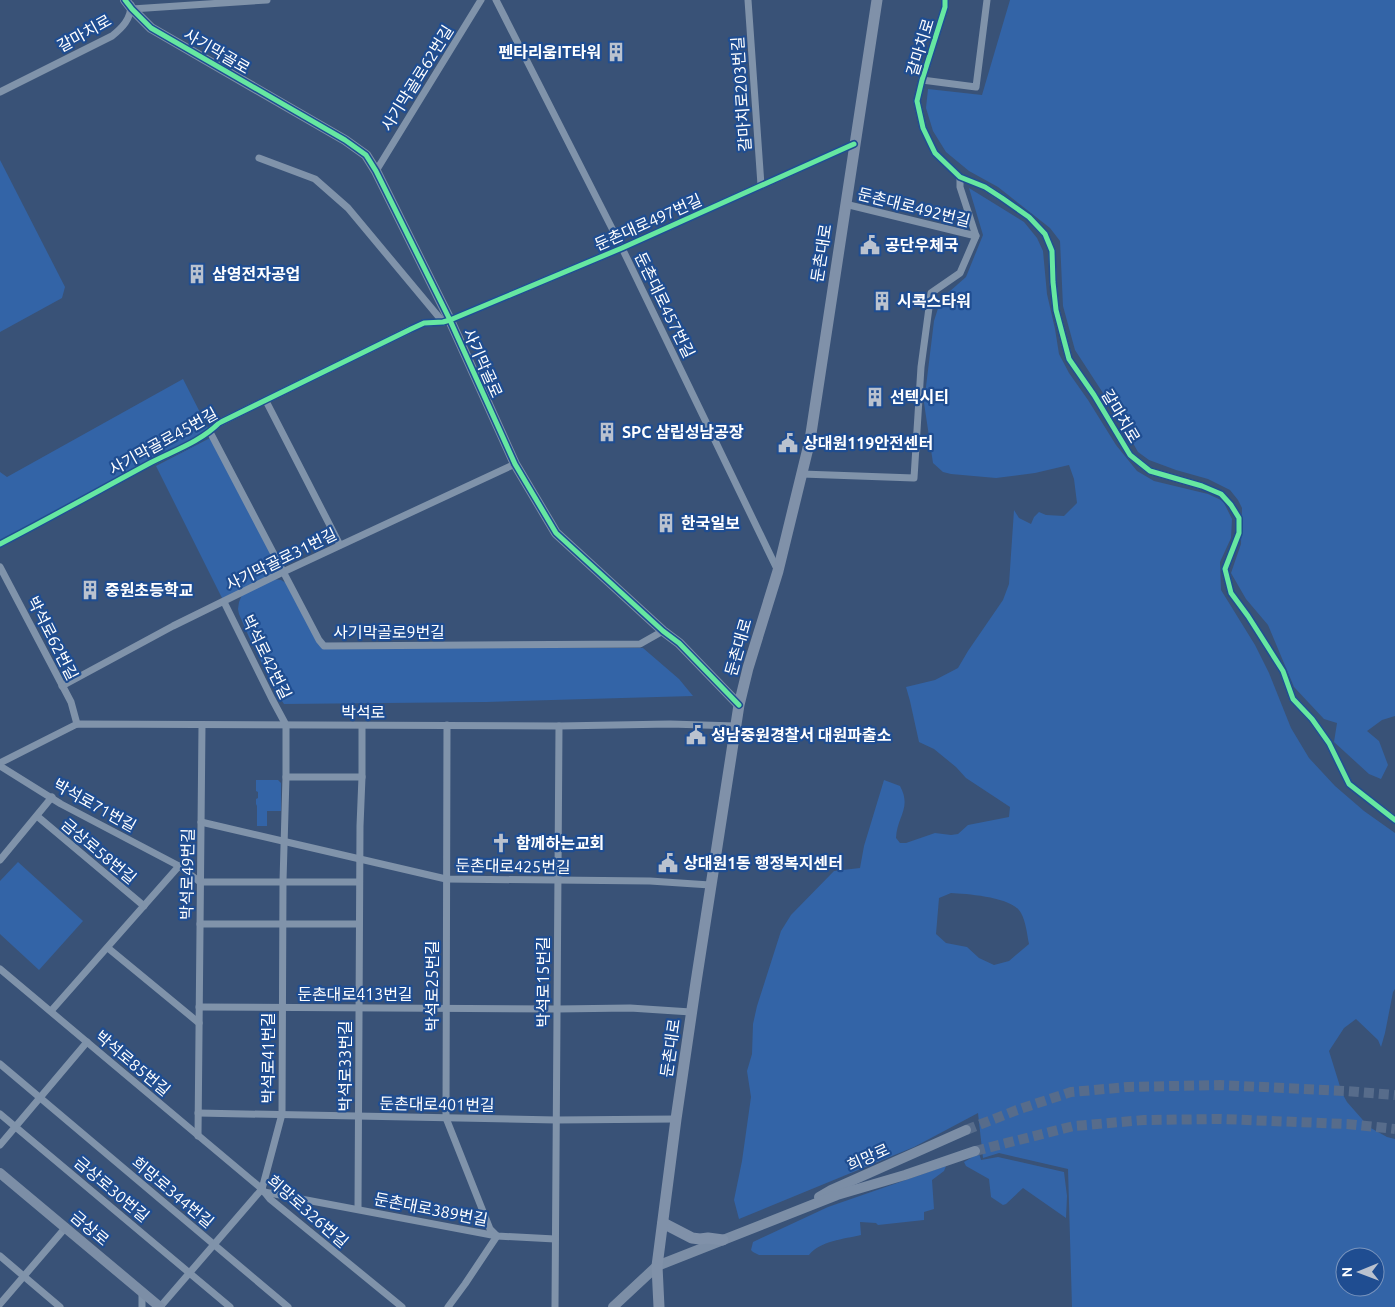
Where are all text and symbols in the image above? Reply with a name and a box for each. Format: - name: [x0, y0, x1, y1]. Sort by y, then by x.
- street label: 갈마치로: [54, 11, 114, 55]
- street label: 갈마치로: [903, 16, 937, 78]
- street label: 사기막골로62번길: [377, 22, 457, 134]
- street label: 사기막골로: [181, 25, 254, 77]
- street label: 갈마치로203번길: [728, 36, 754, 152]
- building icon: 펜타리움IT타워: [605, 41, 627, 63]
- place label: 펜타리움IT타워: [498, 43, 601, 61]
- street label: 둔촌대로492번길: [856, 184, 972, 230]
- street label: 둔촌대로497번길: [592, 190, 704, 254]
- street label: 둔촌대로: [808, 222, 835, 283]
- public building icon: 공단우체국: [859, 234, 881, 256]
- place label: 공단우체국: [885, 236, 959, 254]
- street label: 둔촌대로457번길: [632, 249, 698, 361]
- building icon: 삼영전자공업: [186, 263, 208, 285]
- place label: 삼영전자공업: [212, 265, 300, 283]
- building icon: 시콕스타워: [871, 290, 893, 312]
- place label: 시콕스타워: [897, 292, 971, 310]
- street label: 사기막골로: [460, 326, 506, 401]
- building icon: 선텍시티: [864, 386, 886, 408]
- street label: 갈마치로: [1098, 386, 1144, 446]
- place label: 선텍시티: [890, 388, 949, 406]
- street label: 사기막골로45번길: [106, 404, 220, 478]
- building icon: SPC 삼립성남공장: [596, 421, 618, 443]
- place label: SPC 삼립성남공장: [622, 423, 744, 441]
- public building icon: 상대원119안전센터: [777, 432, 799, 454]
- place label: 상대원119안전센터: [803, 434, 933, 452]
- building icon: 한국일보: [655, 512, 677, 534]
- place label: 한국일보: [681, 514, 740, 532]
- street label: 사기막골로31번길: [223, 524, 339, 594]
- building icon: 중원초등학교: [79, 579, 101, 601]
- place label: 중원초등학교: [105, 581, 194, 599]
- street label: 박석로62번길: [24, 593, 82, 683]
- street label: 박석로42번길: [239, 612, 295, 702]
- street label: 둔촌대로: [721, 616, 755, 678]
- street label: 사기막골로9번길: [333, 623, 445, 641]
- street label: 박석로: [341, 703, 385, 721]
- public building icon: 성남중원경찰서 대원파출소: [685, 724, 707, 746]
- place label: 성남중원경찰서 대원파출소: [711, 726, 892, 744]
- street label: 박석로71번길: [51, 775, 139, 835]
- street label: 금상로58번길: [58, 815, 140, 887]
- street label: 박석로49번길: [177, 828, 197, 920]
- church icon: 함께하는교회: [490, 832, 512, 854]
- place label: 함께하는교회: [516, 834, 604, 852]
- public building icon: 상대원1동 행정복지센터: [657, 852, 679, 874]
- place label: 상대원1동 행정복지센터: [683, 854, 843, 872]
- street label: 둔촌대로425번길: [455, 856, 571, 876]
- street label: 박석로15번길: [534, 936, 552, 1028]
- street label: 박석로25번길: [423, 940, 441, 1032]
- street label: 둔촌대로413번길: [297, 985, 413, 1003]
- street label: 박석로41번길: [259, 1012, 277, 1104]
- street label: 둔촌대로: [657, 1017, 683, 1078]
- street label: 박석로33번길: [336, 1020, 354, 1112]
- street label: 박석로85번길: [92, 1027, 174, 1099]
- street label: 둔촌대로401번길: [379, 1094, 495, 1114]
- street label: 희망로: [844, 1140, 892, 1174]
- street label: 금상로30번길: [71, 1153, 153, 1225]
- street label: 희망로344번길: [129, 1153, 217, 1231]
- street label: 희망로326번길: [264, 1171, 352, 1251]
- street label: 둔촌대로389번길: [373, 1189, 489, 1229]
- street label: 금상로: [67, 1207, 113, 1249]
- north arrow: [1335, 1247, 1385, 1297]
- text: N: [1339, 1267, 1355, 1278]

